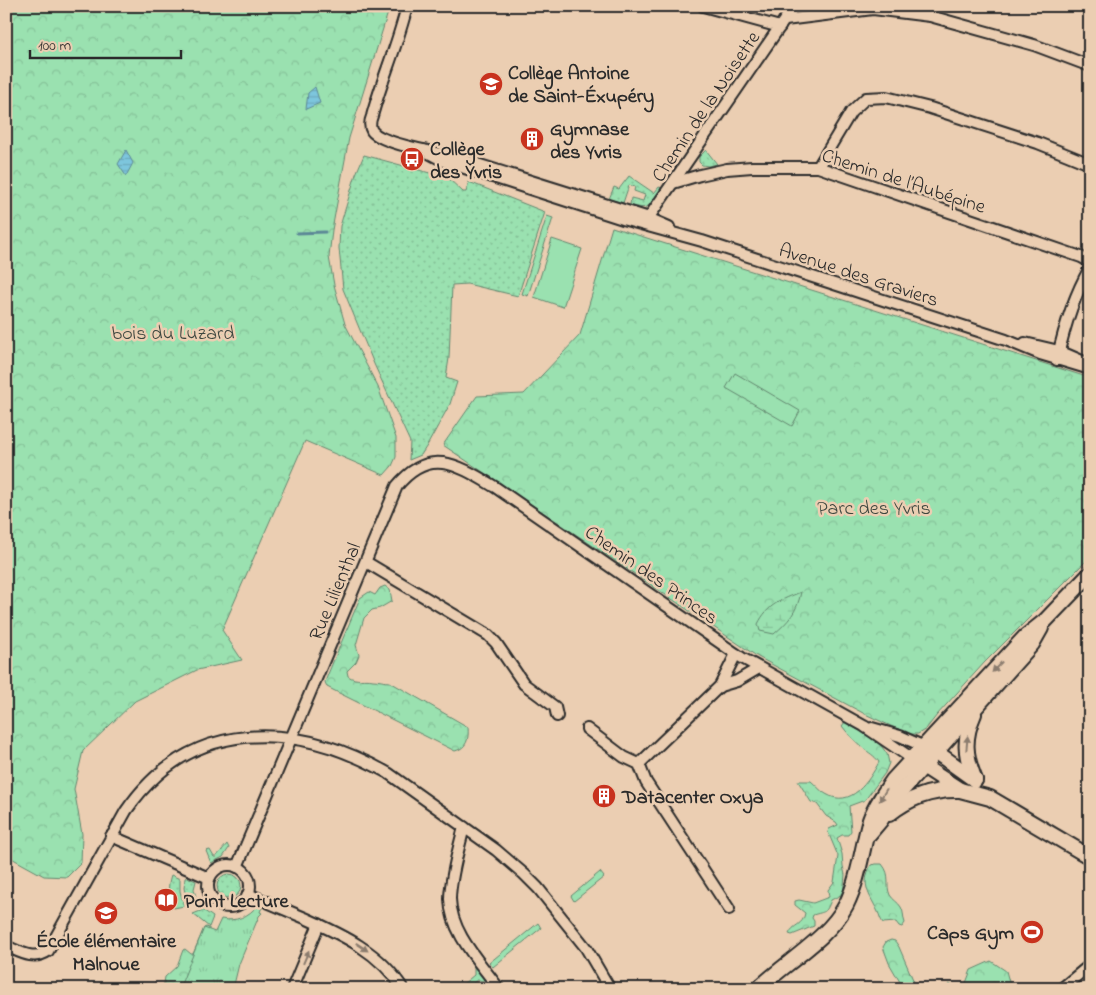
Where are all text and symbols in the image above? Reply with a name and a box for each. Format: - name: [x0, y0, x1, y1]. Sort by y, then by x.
- street label: Chemin de la Noisette: [646, 26, 769, 189]
- scale bar: [30, 28, 181, 60]
- text: 100 m: [38, 35, 71, 57]
- place label: Collège Antoine de Saint-Éxupéry: [508, 60, 654, 113]
- school or university icon: Collège Antoine de Saint-Éxupéry: [478, 71, 504, 97]
- place label: Gymnase des Yvris: [550, 116, 630, 168]
- building icon: Gymnase des Yvris: [519, 126, 545, 152]
- place label: Collège des Yvris: [430, 136, 502, 188]
- street label: Chemin de l’Aubépine: [818, 142, 989, 223]
- bus stop icon: Collège des Yvris: [399, 146, 425, 172]
- street label: Avenue des Graviers: [775, 237, 942, 316]
- park label: bois du Luzard: [112, 320, 234, 349]
- park label: Parc des Yvris: [817, 495, 931, 524]
- street label: Chemin des Princes: [578, 519, 723, 633]
- street label: Rue Lilienthal: [303, 539, 370, 645]
- one-way arrow: [991, 661, 1003, 673]
- one-way arrow: [963, 735, 971, 751]
- building icon: Datacenter Oxya: [591, 783, 617, 809]
- place label: Datacenter Oxya: [621, 784, 764, 814]
- one-way arrow: [879, 788, 888, 801]
- library icon: Point Lecture: [153, 887, 179, 913]
- place label: Point Lecture: [184, 888, 289, 917]
- school or university icon: École élémentaire Malnoue: [93, 900, 119, 926]
- sports icon: Caps Gym: [1019, 919, 1045, 945]
- place label: Caps Gym: [927, 920, 1014, 950]
- place label: École élémentaire Malnoue: [36, 928, 177, 980]
- one-way arrow: [355, 942, 369, 952]
- one-way arrow: [302, 950, 310, 964]

